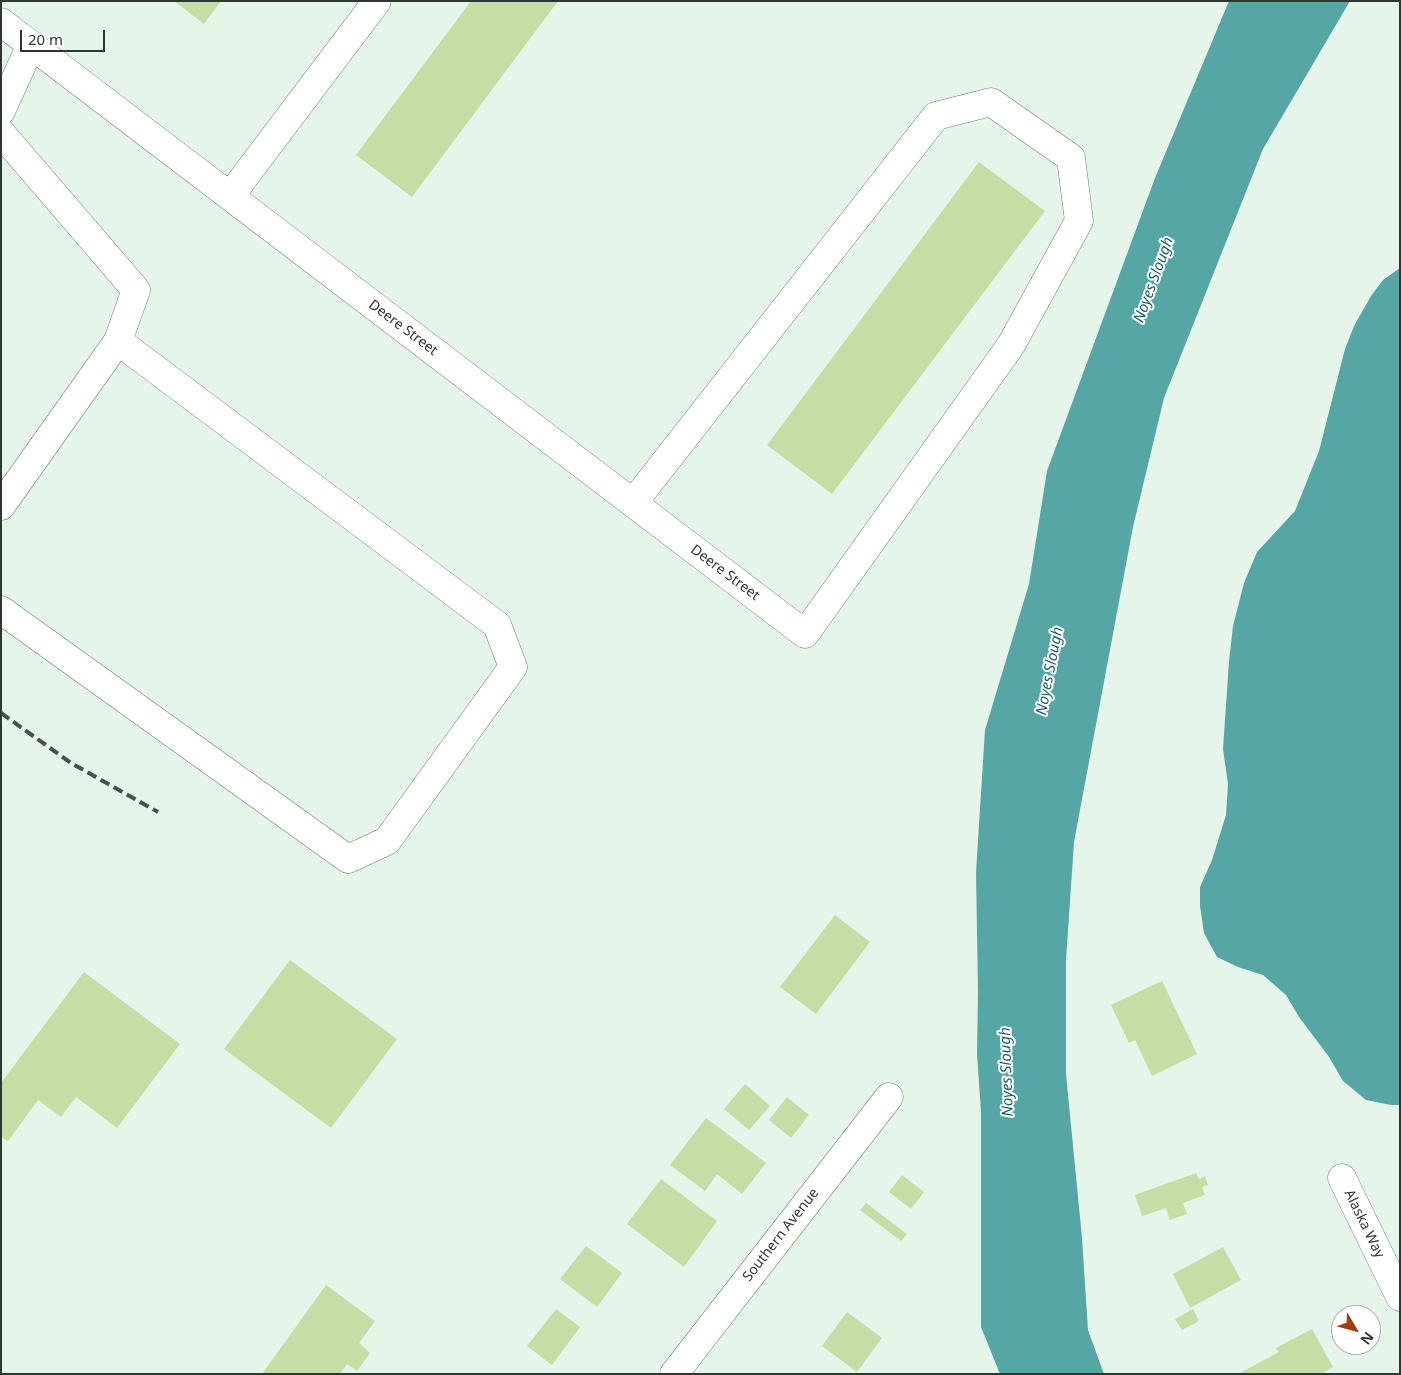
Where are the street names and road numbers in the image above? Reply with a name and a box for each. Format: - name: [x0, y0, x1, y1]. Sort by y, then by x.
- street label: Deere Street: [365, 297, 441, 359]
- street label: Deere Street: [687, 542, 763, 604]
- street label: Southern Avenue: [739, 1185, 823, 1285]
- street label: Alaska Way: [1340, 1187, 1388, 1261]

